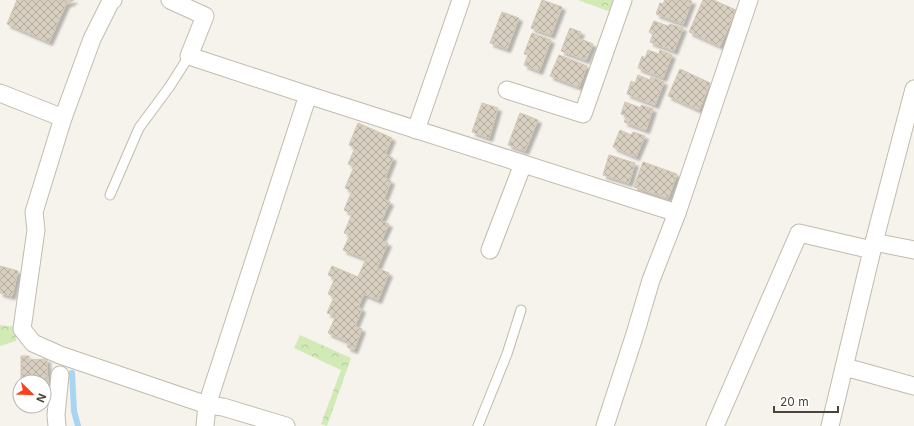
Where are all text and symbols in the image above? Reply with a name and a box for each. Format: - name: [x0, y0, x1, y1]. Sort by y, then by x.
- north arrow: [12, 374, 52, 414]
- scale bar: [774, 388, 838, 414]
- text: N: [33, 391, 49, 405]
- text: 20 m: [780, 394, 809, 409]

